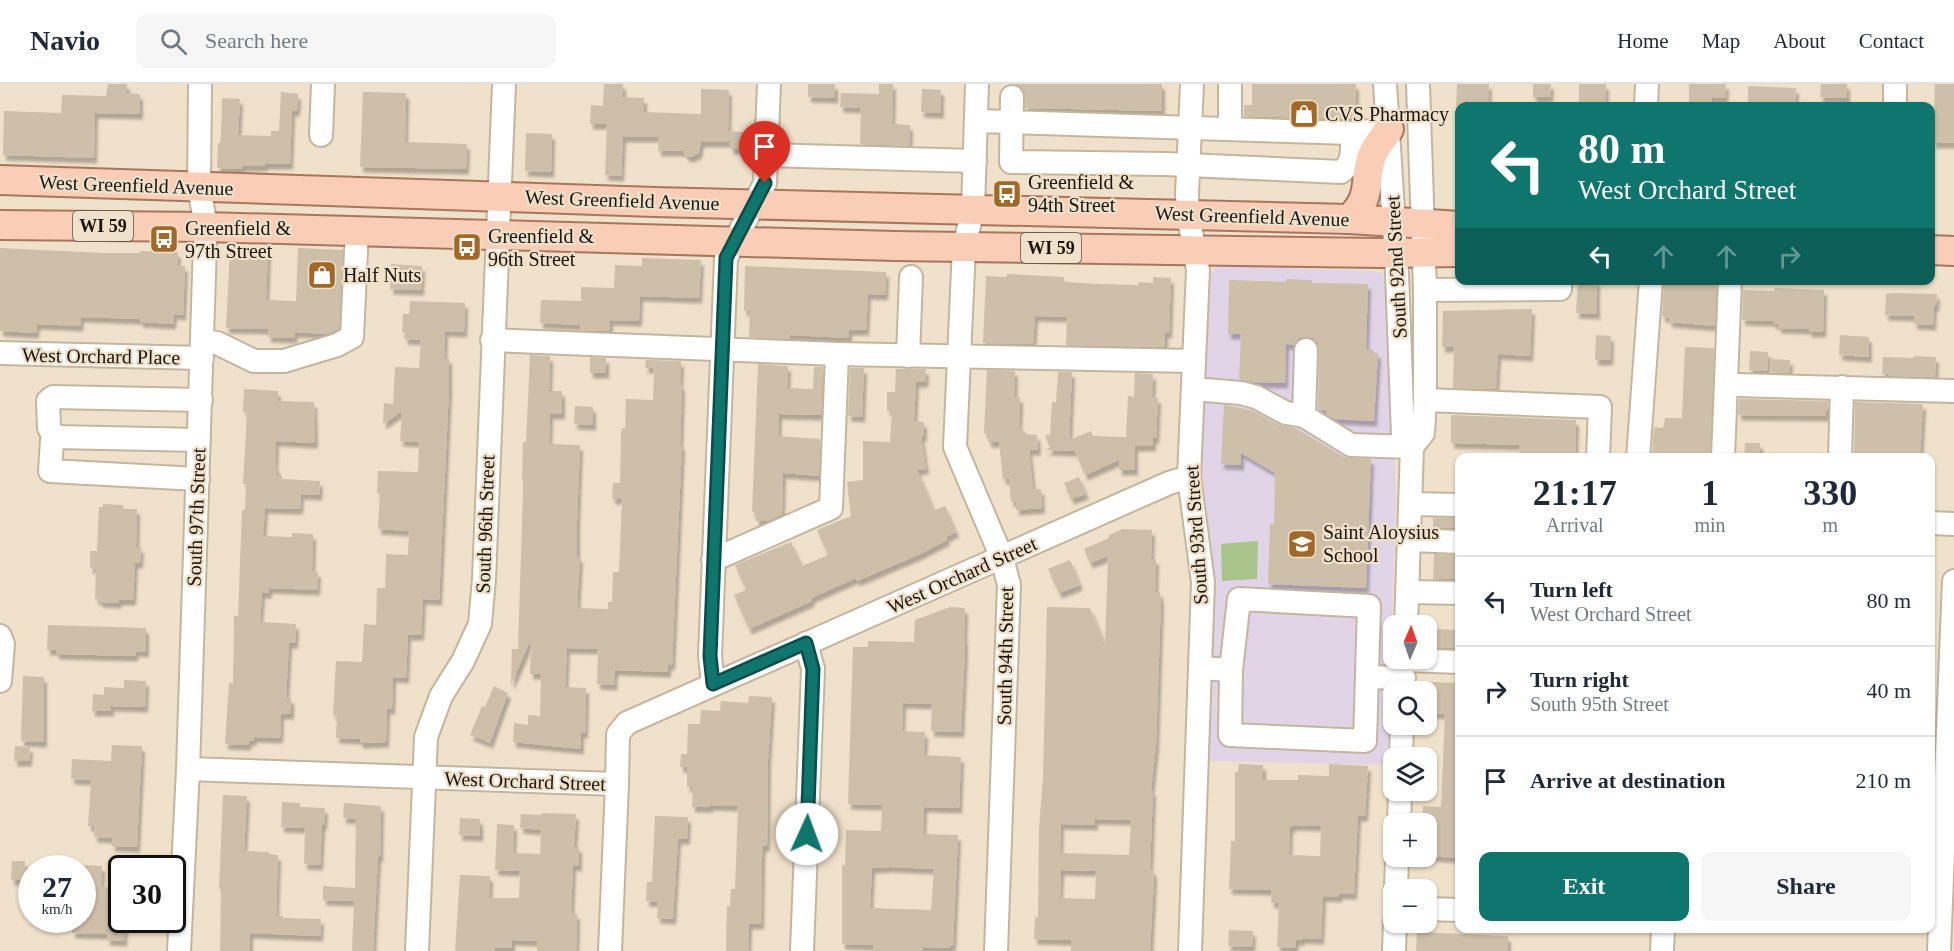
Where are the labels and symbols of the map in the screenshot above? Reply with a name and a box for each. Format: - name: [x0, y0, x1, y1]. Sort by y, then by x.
- shop icon: CVS Pharmacy: [1288, 98, 1320, 130]
- place label: CVS Pharmacy: [1325, 103, 1449, 126]
- pin: [739, 121, 790, 183]
- street label: West Greenfield Avenue: [38, 171, 234, 199]
- place label: Greenfield & 94th Street: [1028, 171, 1135, 216]
- bus stop icon: Greenfield & 94th Street: [991, 178, 1023, 210]
- street label: West Greenfield Avenue: [524, 186, 720, 214]
- street label: South 92nd Street: [1381, 194, 1411, 339]
- street label: West Greenfield Avenue: [1154, 202, 1350, 230]
- road number: WI 59: [73, 211, 133, 241]
- place label: Greenfield & 97th Street: [185, 217, 292, 262]
- bus stop icon: Greenfield & 97th Street: [148, 223, 180, 255]
- place label: Greenfield & 96th Street: [488, 225, 595, 270]
- bus stop icon: Greenfield & 96th Street: [451, 231, 483, 263]
- road number: WI 59: [1021, 233, 1081, 263]
- shop icon: Half Nuts: [306, 259, 338, 291]
- place label: Half Nuts: [343, 264, 422, 286]
- street label: West Orchard Place: [22, 344, 180, 368]
- street label: South 97th Street: [183, 447, 209, 587]
- street label: South 96th Street: [472, 454, 498, 594]
- street label: South 93rd Street: [1180, 464, 1212, 606]
- place label: Saint Aloysius School: [1323, 521, 1439, 566]
- school or university icon: Saint Aloysius School: [1286, 528, 1318, 560]
- street label: West Orchard Street: [884, 532, 1041, 618]
- street label: South 94th Street: [993, 586, 1017, 726]
- north arrow: [1383, 615, 1437, 669]
- street label: West Orchard Street: [444, 767, 607, 795]
- position arrow: [775, 802, 839, 866]
- speed limit sign: 30: [108, 855, 186, 933]

